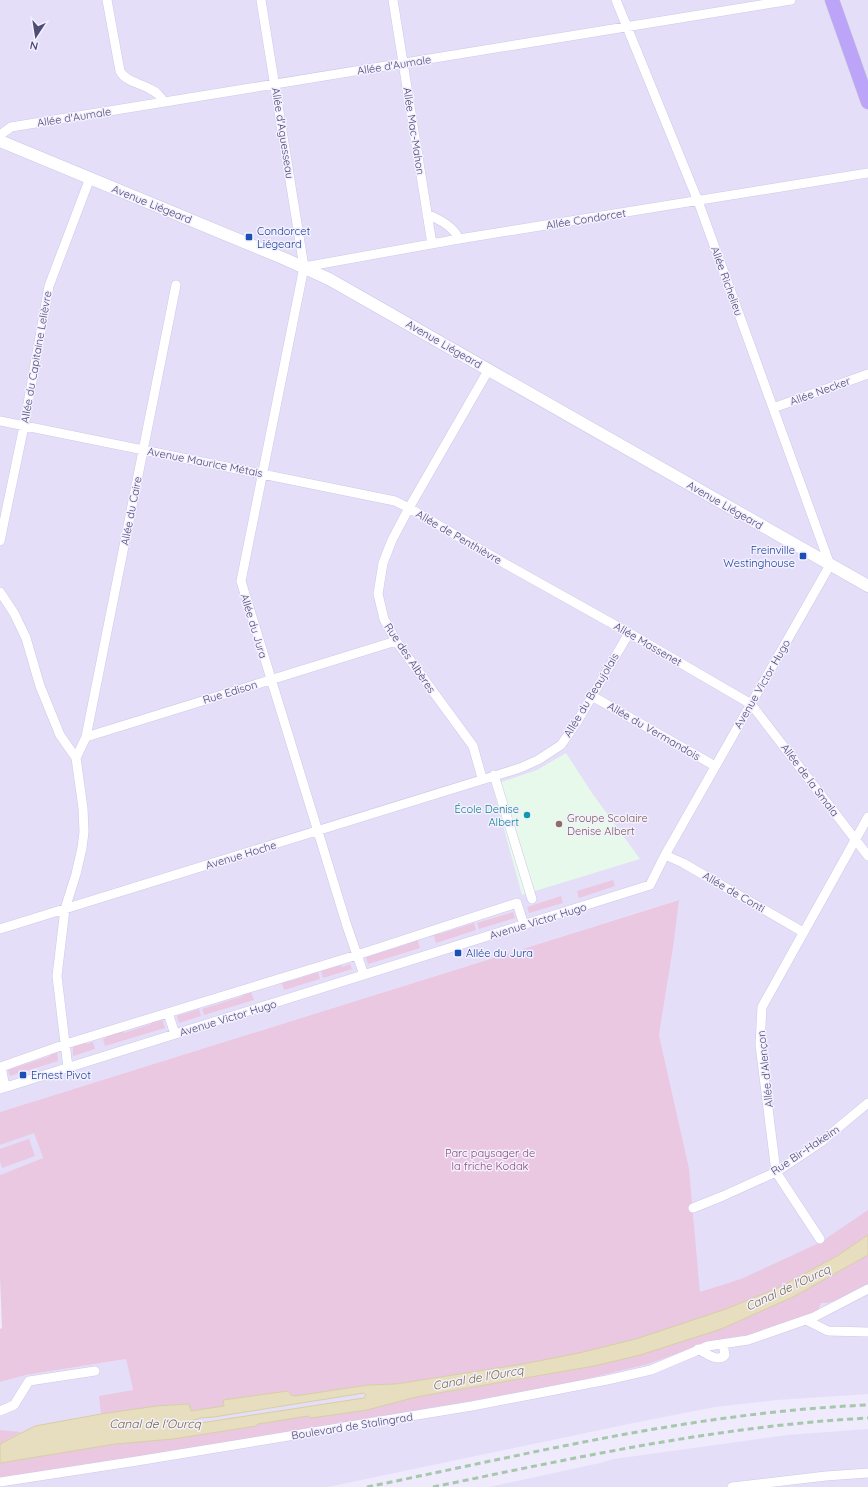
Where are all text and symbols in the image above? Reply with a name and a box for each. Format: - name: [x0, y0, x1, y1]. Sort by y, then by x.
- north arrow: [16, 16, 56, 56]
- text: N: [29, 38, 39, 53]
- street label: Allée d'Aumale: [356, 52, 432, 78]
- street label: Allée d'Aguesseau: [269, 86, 297, 180]
- street label: Allée Mac-Mahon: [400, 86, 428, 176]
- street label: Allée d'Aumale: [36, 104, 112, 130]
- street label: Avenue Liégeard: [110, 182, 194, 226]
- street label: Allée Condorcet: [545, 206, 627, 232]
- place label: Condorcet Liégeard: [257, 224, 310, 251]
- marker: Condorcet Liégeard: [244, 232, 254, 242]
- street label: Allée Richelieu: [708, 244, 746, 318]
- street label: Allée du Capitaine Lelièvre: [17, 290, 55, 424]
- street label: Avenue Liégeard: [404, 317, 484, 371]
- street label: Allée Necker: [788, 373, 853, 408]
- street label: Avenue Maurice Métais: [146, 444, 264, 480]
- street label: Allée du Caire: [117, 475, 145, 547]
- street label: Avenue Liégeard: [685, 478, 765, 532]
- street label: Allée de Penthièvre: [414, 507, 504, 567]
- place label: Freinville Westinghouse: [723, 543, 795, 570]
- marker: Freinville Westinghouse: [798, 551, 808, 561]
- street label: Allée du Jura: [238, 592, 270, 660]
- street label: Allée Massenet: [612, 619, 685, 669]
- street label: Rue des Albères: [381, 620, 439, 696]
- street label: Avenue Victor Hugo: [731, 637, 793, 731]
- street label: Allée du Beaujolais: [560, 650, 622, 740]
- street label: Rue Edison: [201, 677, 259, 707]
- street label: Allée du Vermandois: [605, 699, 703, 763]
- street label: Allée de la Smala: [778, 741, 842, 819]
- place label: École Denise Albert: [454, 802, 519, 829]
- marker: École Denise Albert: [522, 810, 532, 820]
- place label: Groupe Scolaire Denise Albert: [567, 811, 648, 838]
- marker: Groupe Scolaire Denise Albert: [554, 819, 564, 829]
- street label: Avenue Hoche: [204, 838, 278, 872]
- street label: Allée de Conti: [700, 869, 768, 915]
- street label: Avenue Victor Hugo: [488, 899, 589, 942]
- place label: Allée du Jura: [466, 946, 533, 960]
- marker: Allée du Jura: [453, 948, 463, 958]
- street label: Avenue Victor Hugo: [178, 996, 279, 1039]
- street label: Allée d'Alençon: [754, 1030, 776, 1108]
- place label: Ernest Pivot: [31, 1068, 91, 1082]
- marker: Ernest Pivot: [18, 1070, 28, 1080]
- street label: Rue Bir-Hakeim: [768, 1122, 842, 1178]
- park label: Parc paysager de la friche Kodak: [445, 1146, 535, 1173]
- water label: Canal de l'Ourcq: [743, 1261, 833, 1314]
- water label: Canal de l'Ourcq: [431, 1362, 525, 1393]
- street label: Boulevard de Stalingrad: [290, 1409, 414, 1443]
- water label: Canal de l'Ourcq: [109, 1416, 202, 1431]

